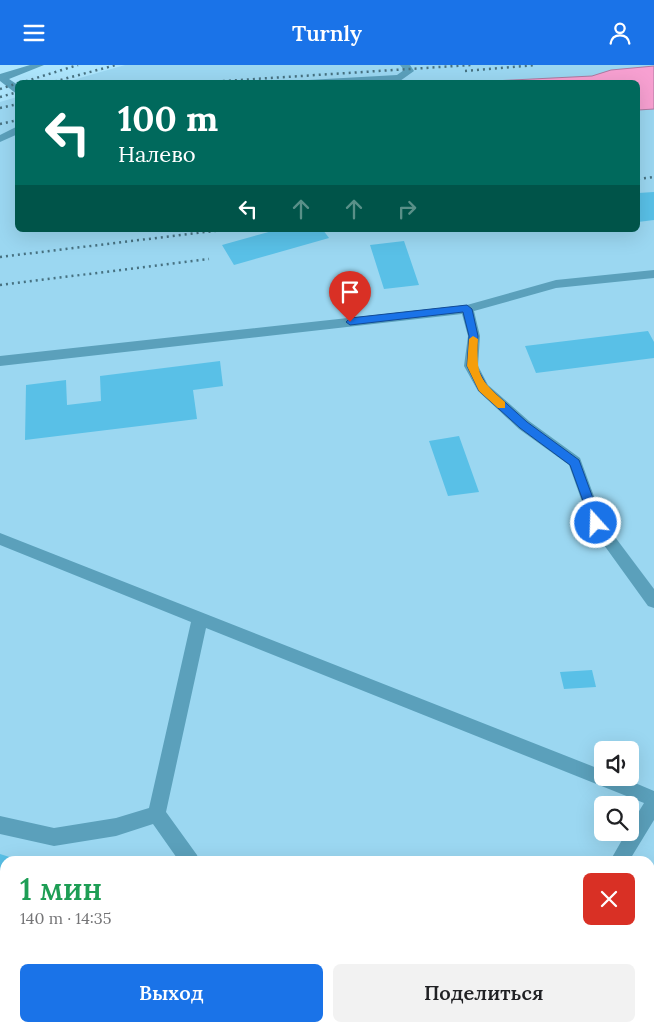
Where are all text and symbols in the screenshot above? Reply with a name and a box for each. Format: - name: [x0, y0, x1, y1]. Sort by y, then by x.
- icon: menu: [20, 19, 48, 47]
- text: Turnly: [292, 19, 362, 47]
- icon: person: [606, 19, 634, 47]
- text: 100 m: [118, 96, 218, 141]
- icon: left: [35, 100, 100, 165]
- text: Налево: [118, 140, 196, 168]
- icon: left: [234, 195, 262, 223]
- icon: ahead: [287, 195, 315, 223]
- icon: ahead: [340, 195, 368, 223]
- icon: right: [393, 195, 421, 223]
- pin: [329, 271, 371, 322]
- icon: arrive: [336, 278, 364, 306]
- position arrow: [569, 496, 621, 548]
- map controls: [594, 741, 639, 841]
- button: sound: [594, 741, 639, 786]
- button: search: [594, 796, 639, 841]
- text: 1 мин: [20, 870, 102, 908]
- button: close: [583, 873, 635, 925]
- text: 140 m · 14:35: [20, 908, 112, 928]
- button: Выход: [20, 964, 323, 1022]
- button: Поделиться: [333, 964, 635, 1022]

